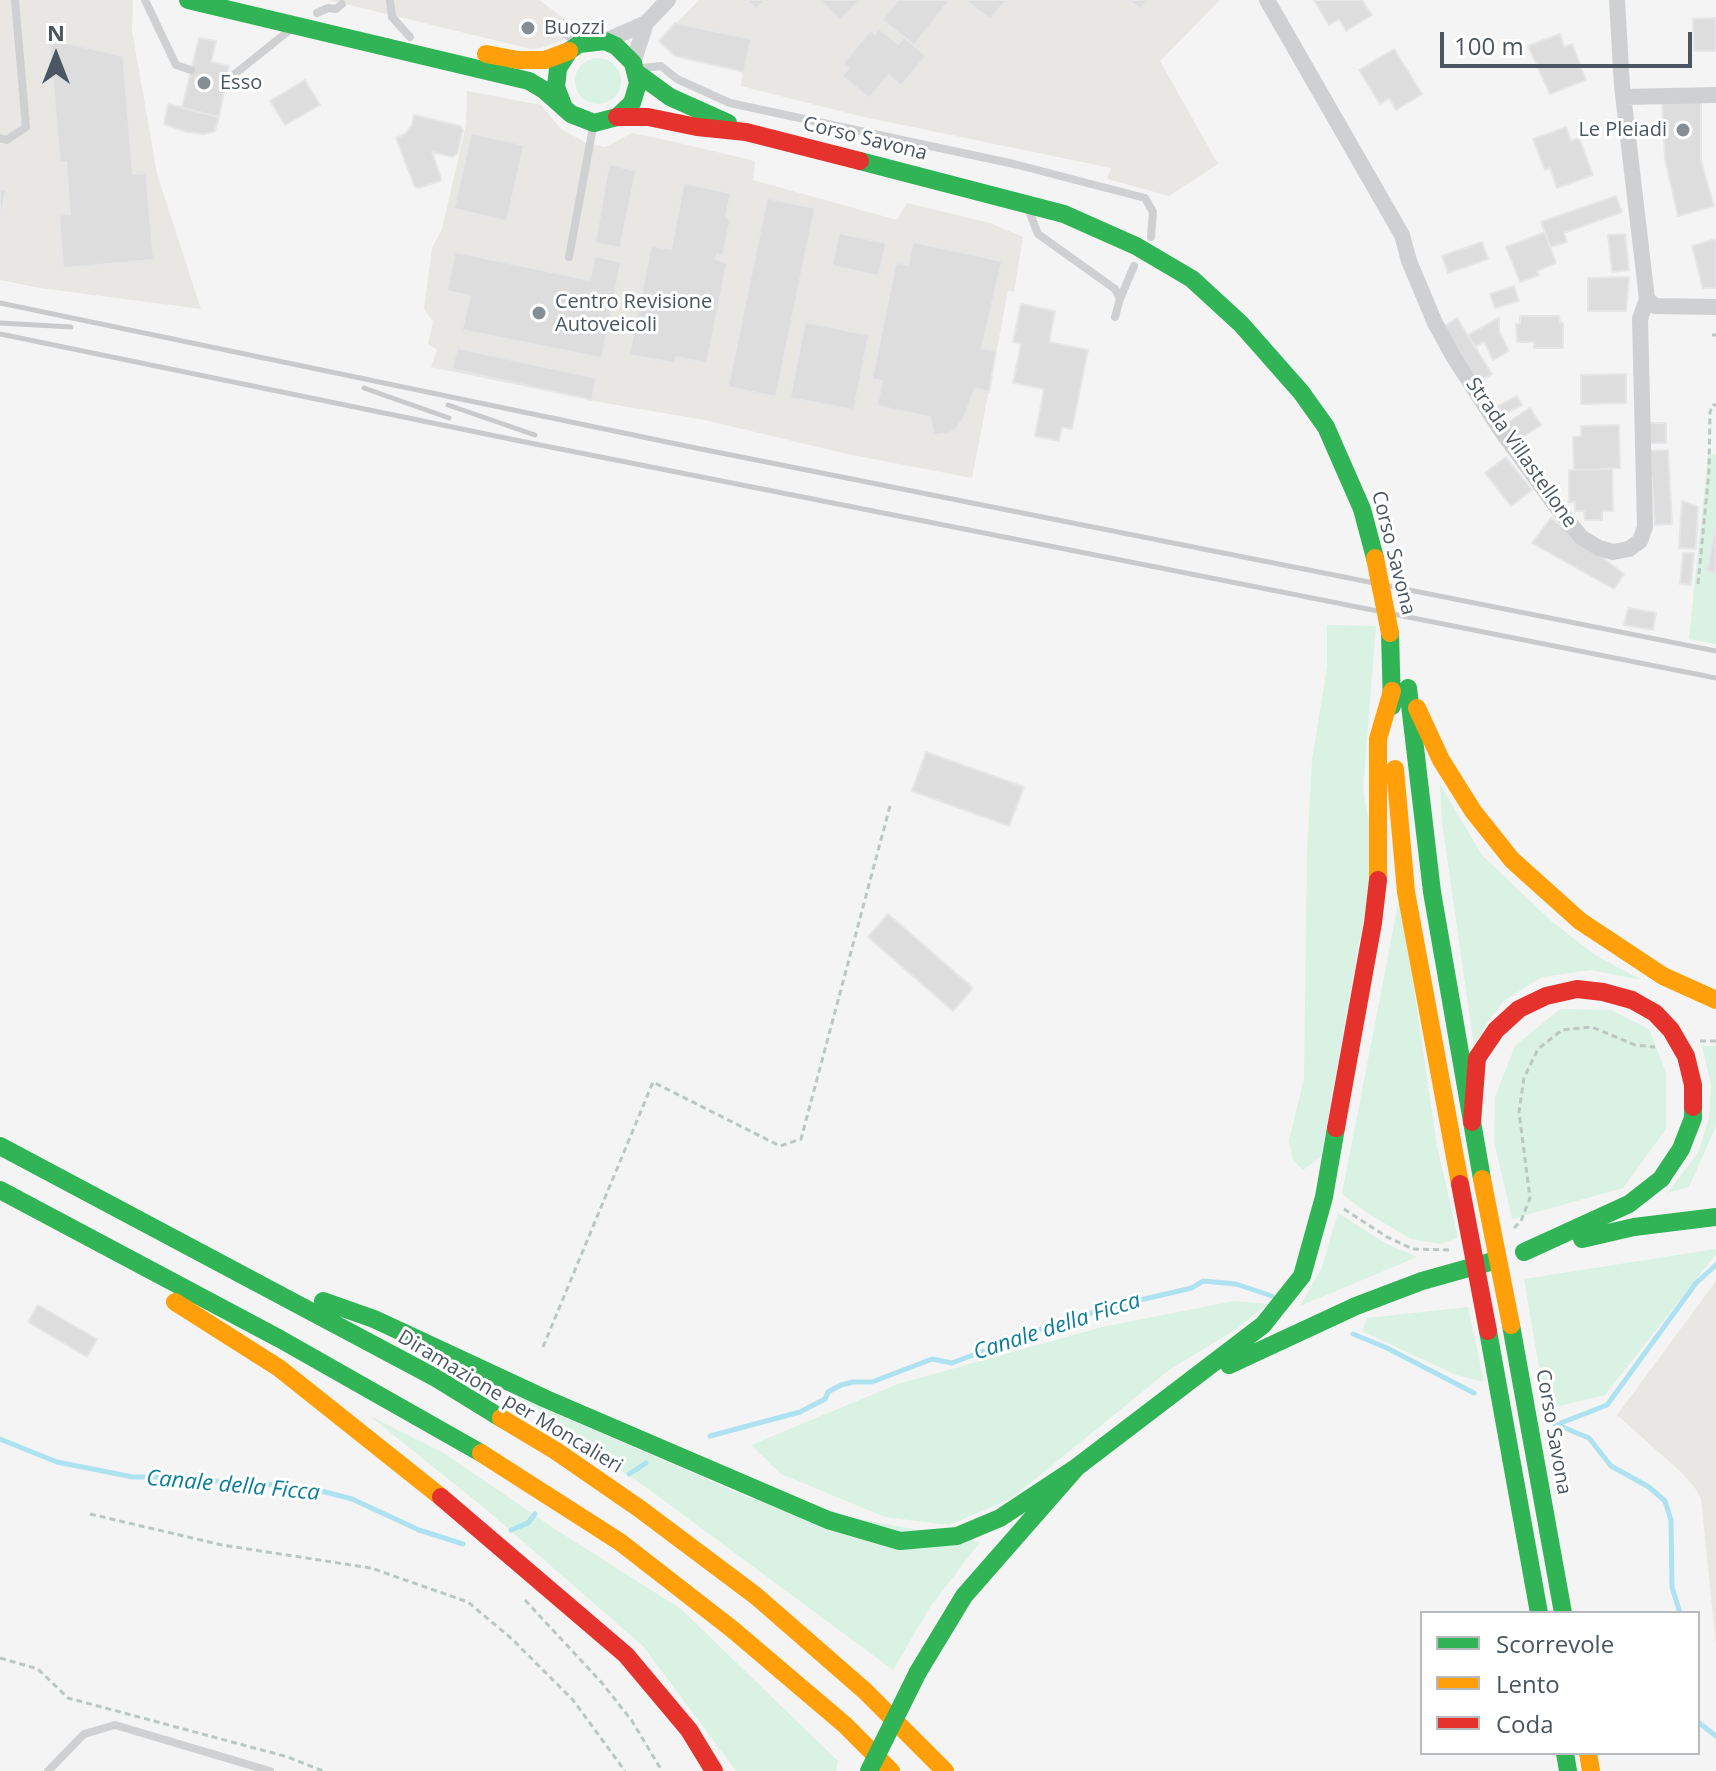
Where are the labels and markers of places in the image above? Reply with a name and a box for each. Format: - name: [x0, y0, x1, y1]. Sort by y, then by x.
- place label: Buozzi: [544, 16, 605, 40]
- marker: Buozzi: [519, 19, 537, 37]
- place label: Esso: [220, 71, 262, 95]
- marker: Esso: [195, 74, 213, 92]
- place label: Le Pleiadi: [1578, 118, 1667, 142]
- marker: Le Pleiadi: [1674, 121, 1692, 139]
- place label: Centro Revisione Autoveicoli: [555, 290, 712, 337]
- marker: Centro Revisione Autoveicoli: [530, 304, 548, 322]

